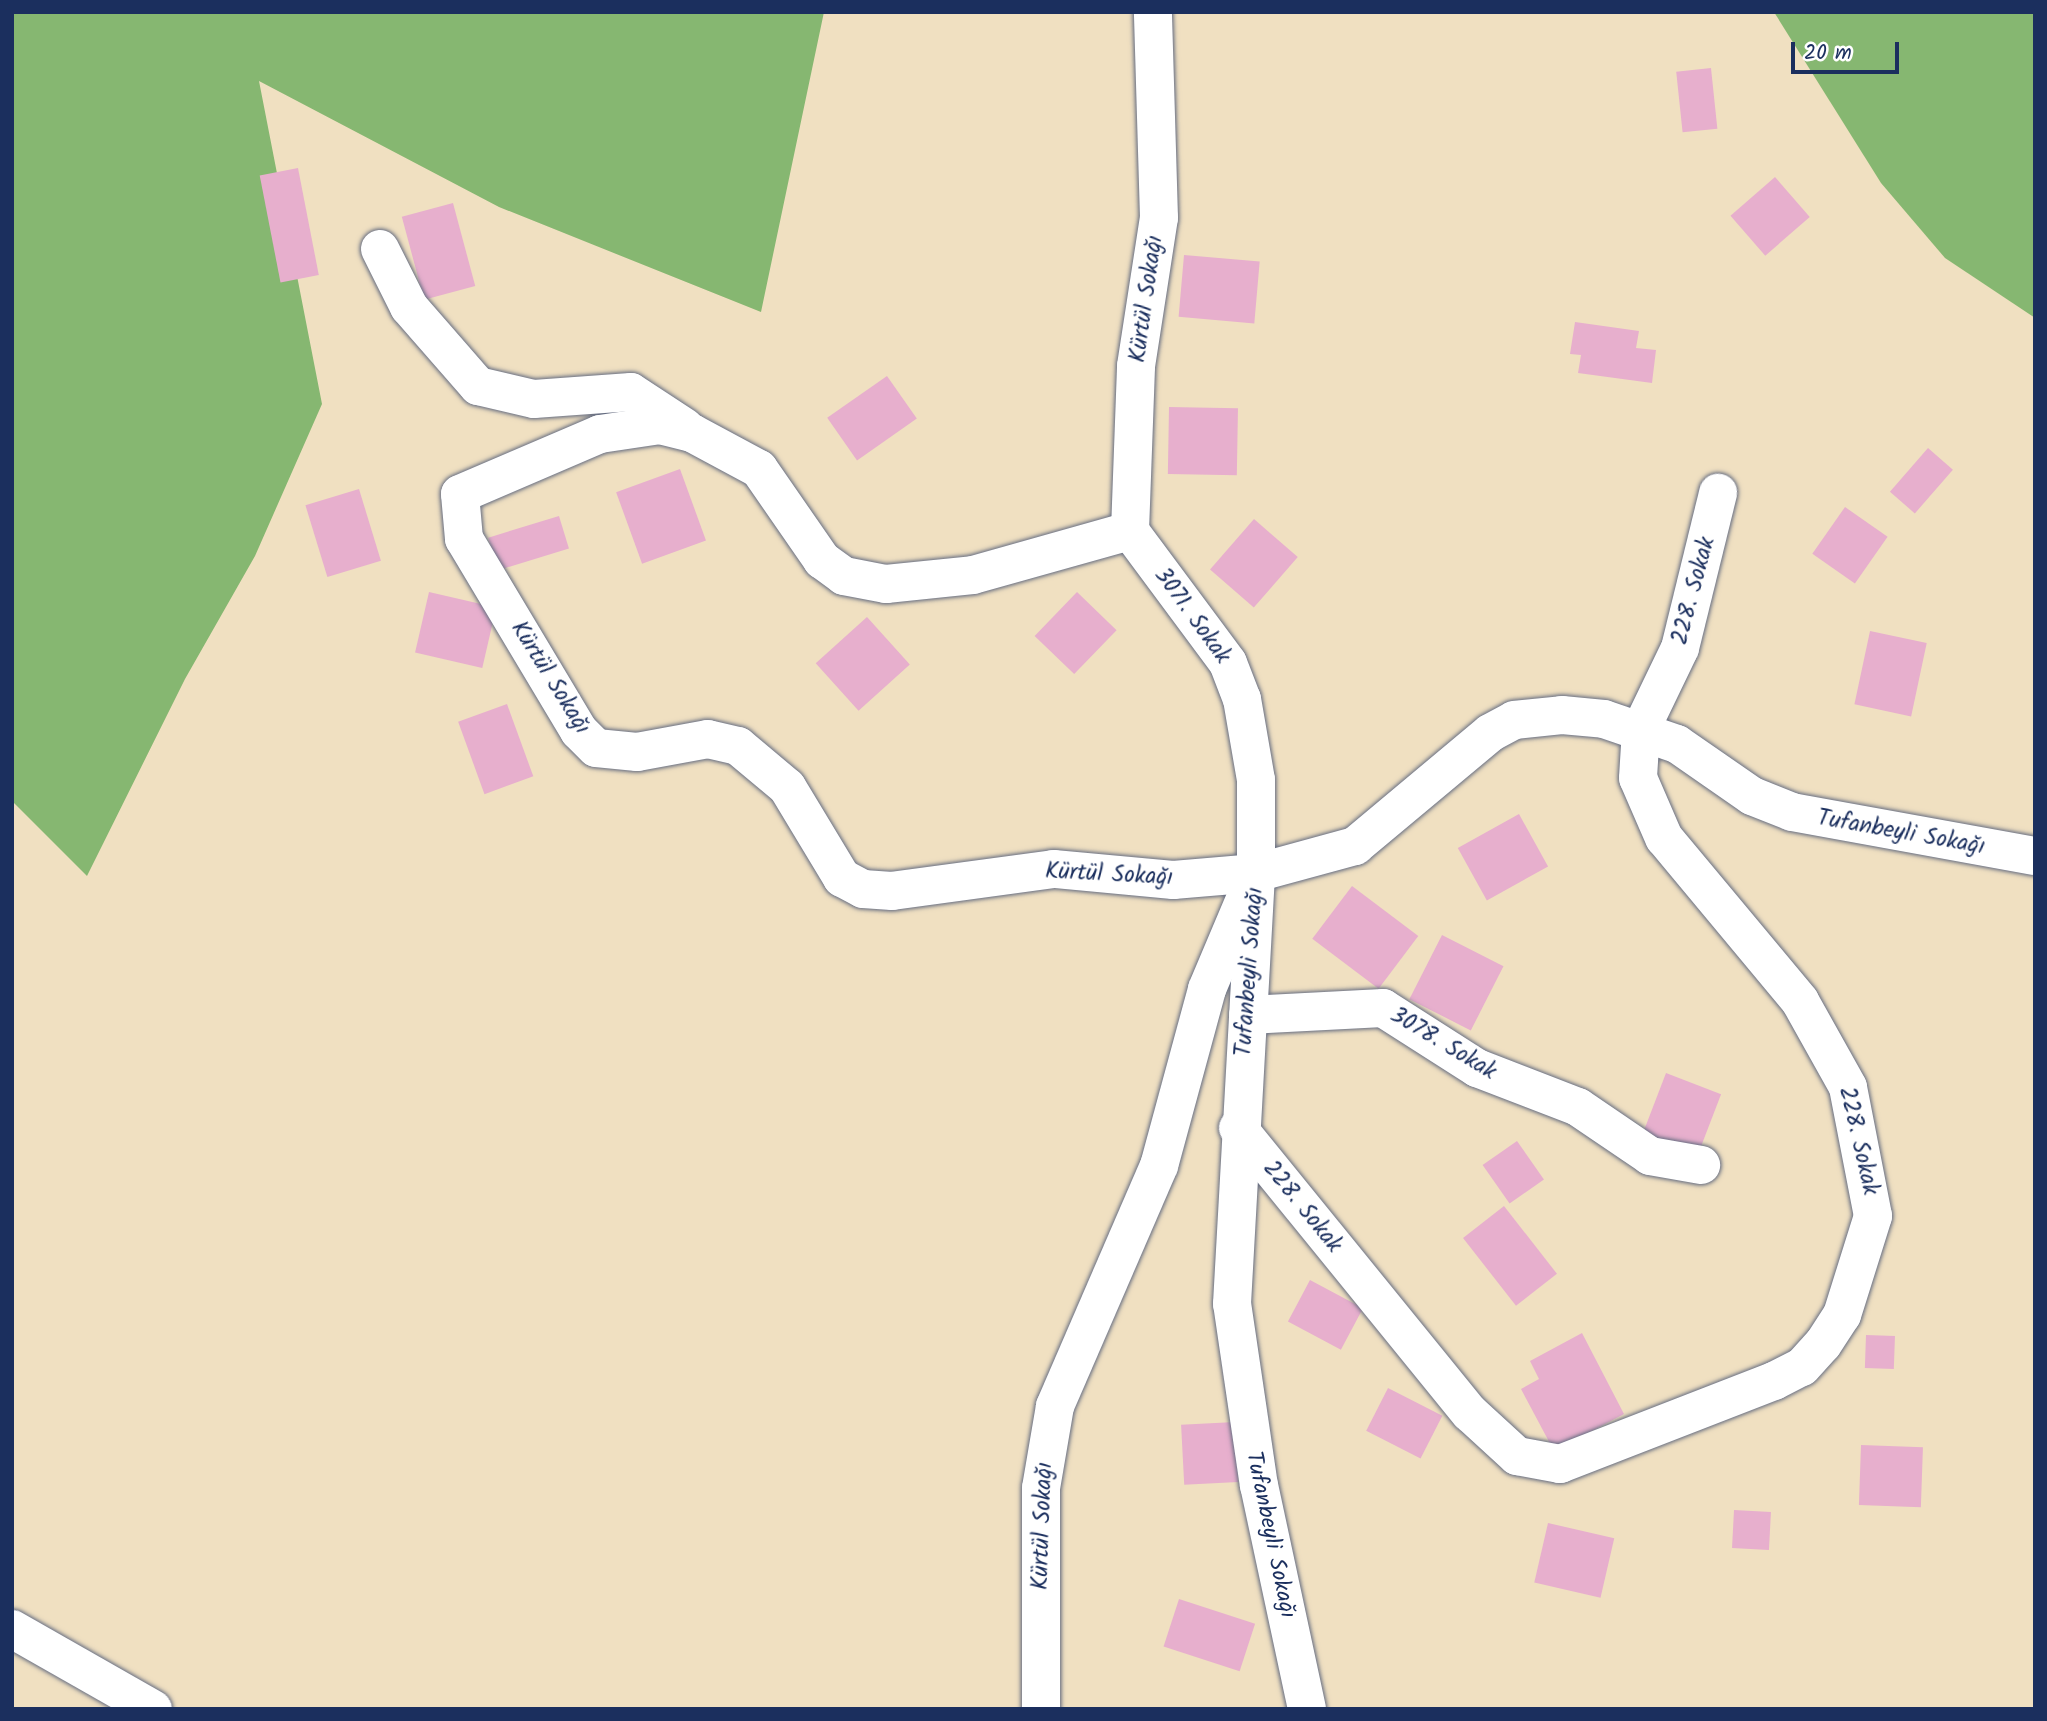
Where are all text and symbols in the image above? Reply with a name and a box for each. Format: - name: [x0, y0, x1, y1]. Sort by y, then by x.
- scale bar: [1795, 28, 1904, 72]
- text: 20 m: [1804, 37, 1852, 70]
- street label: Kürtül Sokağı: [1124, 234, 1170, 364]
- street label: 228. Sokak: [1666, 534, 1722, 648]
- street label: 3071. Sokak: [1148, 563, 1236, 669]
- street label: Kürtül Sokağı: [504, 616, 596, 740]
- street label: Tufanbeyli Sokağı: [1815, 805, 1987, 861]
- street label: Kürtül Sokağı: [1044, 858, 1174, 892]
- street label: Tufanbeyli Sokağı: [1230, 886, 1270, 1058]
- street label: 3078. Sokak: [1385, 1002, 1501, 1086]
- street label: 228. Sokak: [1832, 1084, 1884, 1198]
- street label: 228. Sokak: [1257, 1155, 1347, 1259]
- street label: Tufanbeyli Sokağı: [1239, 1449, 1301, 1621]
- street label: Kürtül Sokağı: [1027, 1462, 1059, 1590]

